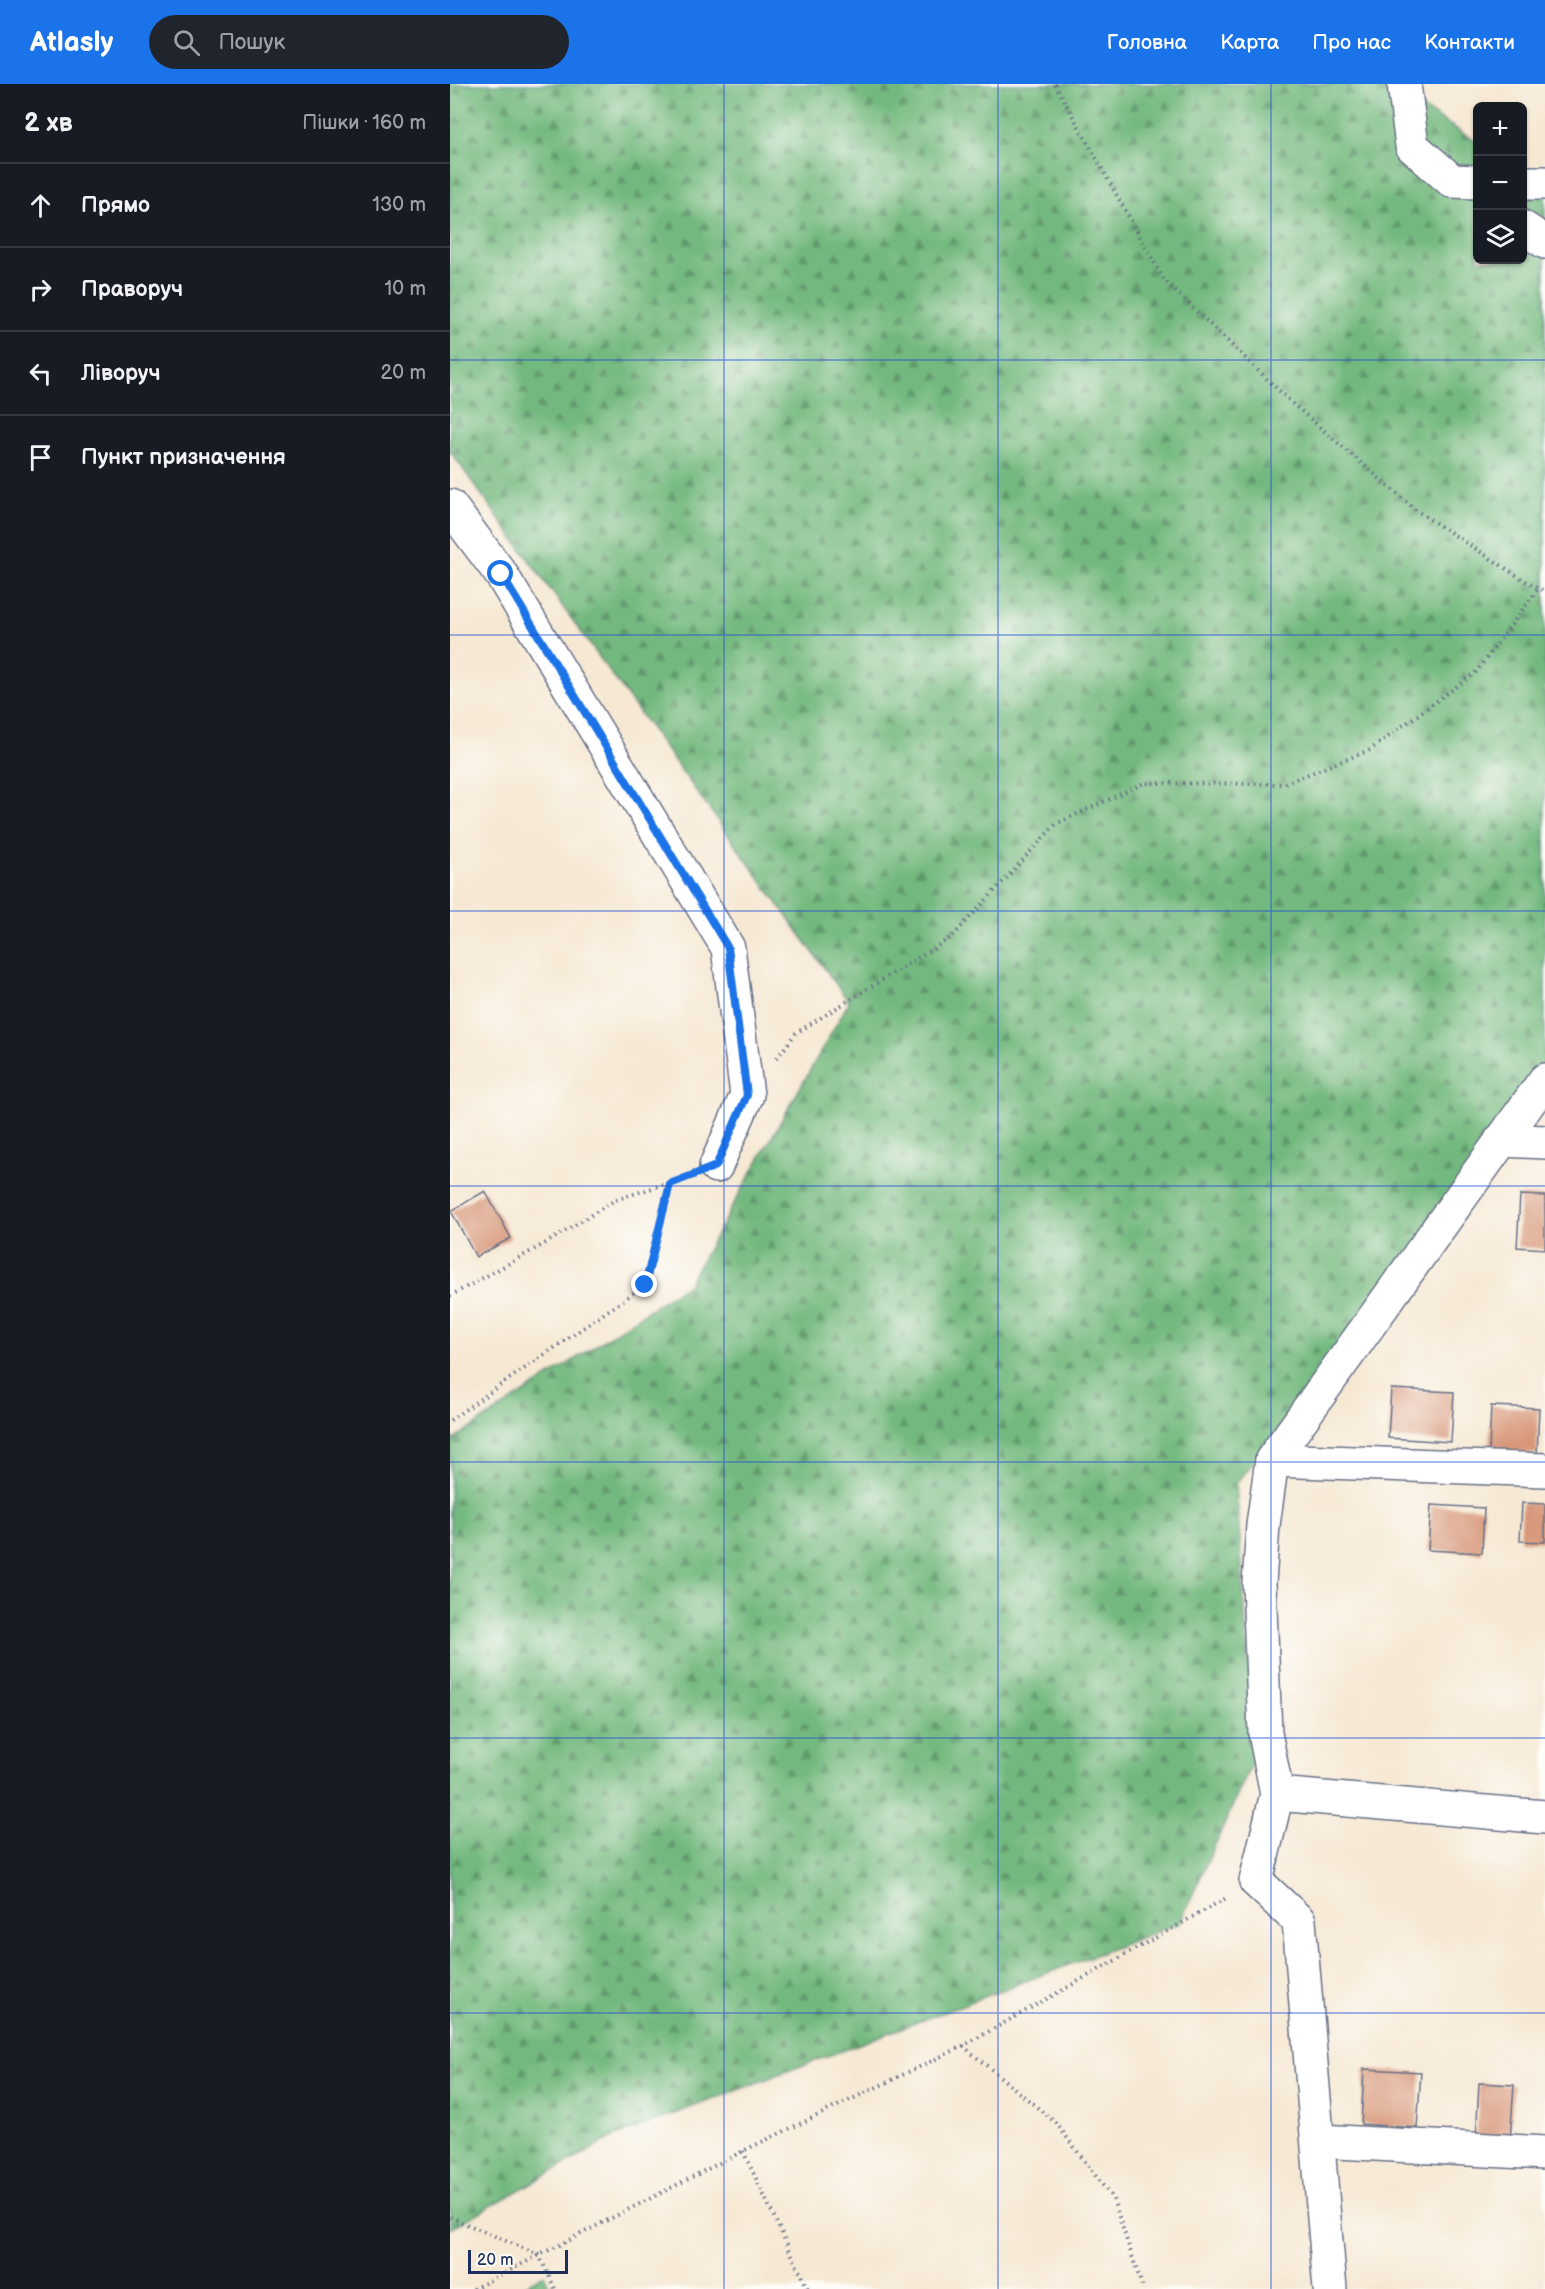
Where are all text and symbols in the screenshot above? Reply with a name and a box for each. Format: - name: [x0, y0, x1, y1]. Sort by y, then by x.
- search box: [149, 15, 569, 69]
- text: Atlasly: [30, 26, 113, 59]
- icon: search: [170, 26, 203, 59]
- text: Пошук: [218, 29, 285, 56]
- text: Головна: [1107, 30, 1187, 55]
- text: Карта: [1220, 30, 1279, 55]
- text: Про нас: [1312, 30, 1391, 55]
- text: Контакти: [1424, 30, 1515, 55]
- map controls: [1473, 102, 1527, 264]
- button: +: [1473, 102, 1527, 156]
- text: 2 хв: [24, 108, 73, 139]
- text: Пішки · 160 m: [302, 111, 426, 135]
- button: −: [1473, 156, 1527, 210]
- icon: ahead: [24, 189, 57, 222]
- text: Прямо: [81, 192, 150, 219]
- text: 130 m: [372, 193, 426, 217]
- button: layers: [1473, 210, 1527, 264]
- icon: right: [24, 273, 57, 306]
- text: Праворуч: [81, 276, 183, 303]
- text: 10 m: [385, 277, 426, 301]
- icon: left: [24, 357, 57, 390]
- text: Ліворуч: [81, 360, 161, 387]
- text: 20 m: [381, 361, 426, 385]
- icon: arrive: [24, 441, 57, 474]
- text: Пункт призначення: [81, 444, 286, 471]
- route start: [487, 560, 513, 586]
- route end: [631, 1271, 657, 1297]
- scale bar: [468, 2247, 568, 2274]
- text: 20 m: [477, 2251, 513, 2270]

